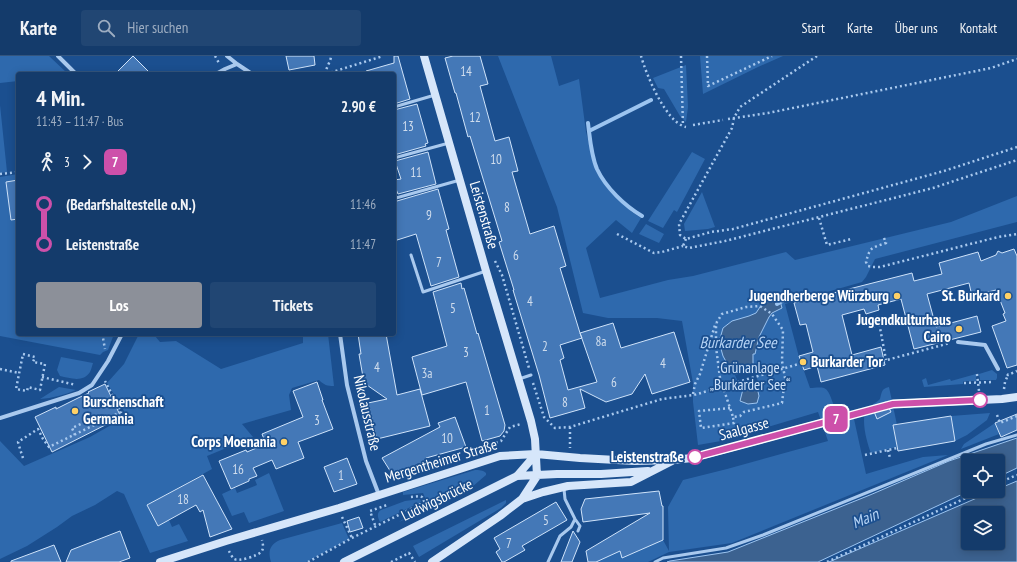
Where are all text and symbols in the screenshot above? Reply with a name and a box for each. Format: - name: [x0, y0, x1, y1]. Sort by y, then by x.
- search box: [81, 10, 361, 46]
- text: Karte: [20, 16, 57, 40]
- icon: search: [95, 17, 117, 39]
- text: Hier suchen: [127, 18, 188, 37]
- text: Start: [801, 19, 825, 37]
- text: Karte: [847, 19, 873, 37]
- text: Über uns: [895, 19, 938, 37]
- text: Kontakt: [960, 19, 997, 37]
- house number: 14: [460, 63, 472, 80]
- text: 4 Min.: [36, 84, 85, 112]
- text: 2.90 €: [341, 97, 376, 116]
- house number: 12: [469, 109, 481, 126]
- text: 11:43 – 11:47 · Bus: [36, 113, 123, 130]
- house number: 13: [402, 118, 414, 135]
- icon: walk: [36, 151, 58, 173]
- icon: forward: [76, 151, 98, 173]
- house number: 10: [490, 151, 502, 168]
- text: 7: [112, 153, 119, 171]
- text: 3: [64, 154, 70, 171]
- house number: 11: [410, 164, 422, 181]
- street label: Leistenstraße: [466, 179, 503, 251]
- text: (Bedarfshaltestelle o.N.): [66, 195, 196, 214]
- text: 11:46: [350, 196, 376, 213]
- house number: 8: [504, 199, 510, 216]
- house number: 9: [426, 207, 432, 224]
- text: Leistenstraße: [66, 235, 139, 254]
- text: 11:47: [350, 236, 376, 253]
- house number: 6: [513, 247, 519, 264]
- house number: 7: [436, 254, 442, 271]
- button: Los: [36, 282, 202, 328]
- button: Tickets: [210, 282, 376, 328]
- place label: Jugendherberge Würzburg: [748, 286, 889, 305]
- place label: St. Burkard: [942, 286, 1000, 305]
- marker: Jugendherberge Würzburg: [892, 291, 902, 301]
- marker: St. Burkard: [1003, 291, 1013, 301]
- house number: 4: [527, 293, 533, 310]
- house number: 5: [450, 300, 456, 317]
- place label: Jugendkulturhaus Cairo: [856, 310, 951, 346]
- marker: Jugendkulturhaus Cairo: [954, 324, 964, 334]
- water label: Burkarder See: [699, 332, 778, 352]
- house number: 8a: [595, 333, 607, 350]
- house number: 2: [542, 338, 548, 355]
- house number: 3: [463, 344, 469, 361]
- place label: Burkarder Tor: [811, 352, 884, 371]
- house number: 4: [660, 355, 666, 372]
- marker: Burkarder Tor: [798, 357, 808, 367]
- park label: Grünanlage „Burkarder See“: [710, 358, 790, 394]
- house number: 4: [374, 359, 380, 376]
- house number: 3a: [421, 365, 433, 382]
- street label: Nikolausstraße: [350, 373, 385, 453]
- house number: 6: [611, 374, 617, 391]
- place label: Burschenschaft Germania: [83, 392, 164, 428]
- unlabelled marker: [972, 392, 988, 408]
- house number: 8: [562, 394, 568, 411]
- house number: 1: [484, 402, 490, 419]
- marker: Burschenschaft Germania: [70, 406, 80, 416]
- line badge: 7: [823, 406, 849, 432]
- text: 7: [833, 410, 839, 428]
- house number: 3: [314, 412, 320, 429]
- street label: Saalgasse: [717, 413, 771, 444]
- house number: 10: [441, 430, 453, 447]
- place label: Corps Moenania: [191, 432, 276, 451]
- street label: Mergentheimer Straße: [382, 434, 499, 487]
- marker: Corps Moenania: [279, 437, 289, 447]
- place label: Leistenstraße: [611, 447, 684, 466]
- marker: Leistenstraße: [687, 449, 703, 465]
- map controls: [961, 454, 1005, 550]
- button: locate: [961, 454, 1005, 498]
- house number: 16: [232, 461, 244, 478]
- house number: 1: [338, 467, 344, 484]
- street label: Ludwigsbrücke: [398, 474, 476, 525]
- house number: 18: [177, 491, 189, 508]
- water label: Main: [849, 503, 882, 532]
- button: layers: [961, 506, 1005, 550]
- house number: 5: [543, 512, 549, 529]
- house number: 7: [506, 535, 512, 552]

